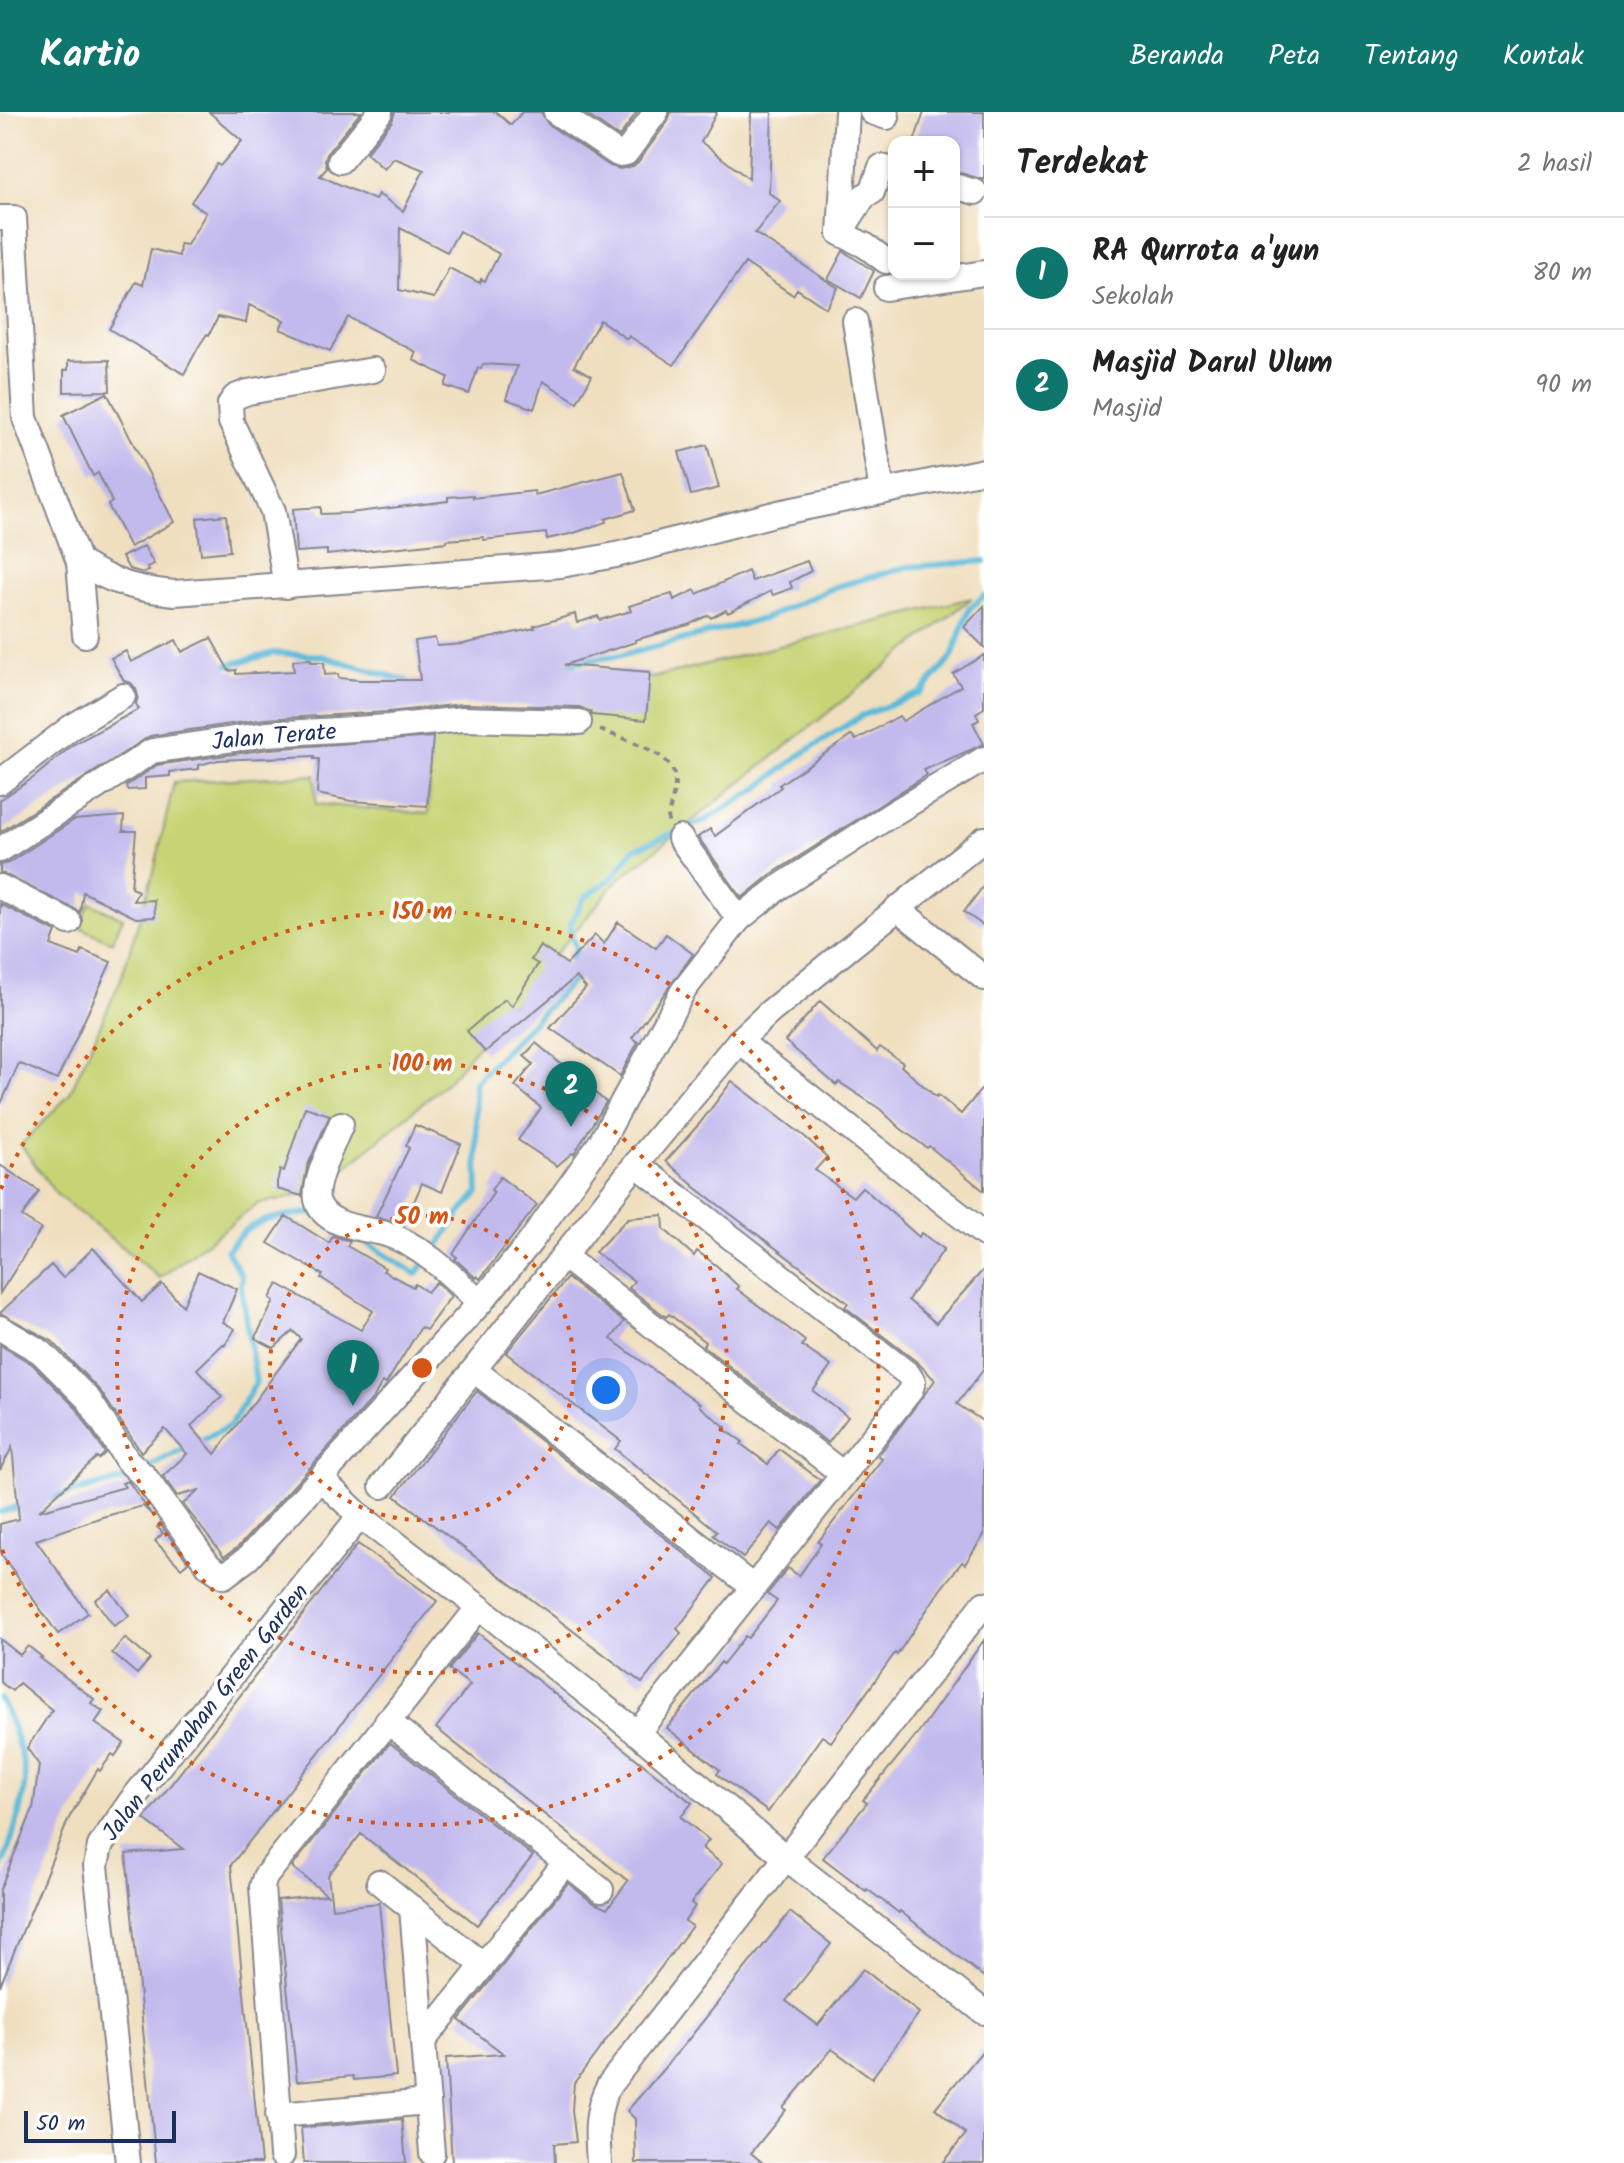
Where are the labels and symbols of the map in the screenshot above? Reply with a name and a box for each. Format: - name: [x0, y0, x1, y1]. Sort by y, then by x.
- street label: Jalan Terate: [210, 713, 338, 762]
- text: 150 m: [392, 893, 452, 932]
- text: 100 m: [392, 1045, 452, 1084]
- pin: 2: [545, 1061, 597, 1127]
- text: 50 m: [394, 1198, 449, 1237]
- pin: 1: [327, 1340, 379, 1406]
- centre of rings: [408, 1354, 436, 1382]
- your location: [586, 1370, 626, 1410]
- street label: Jalan Perumahan Green Garden: [93, 1576, 320, 1850]
- scale bar: [24, 2107, 176, 2143]

